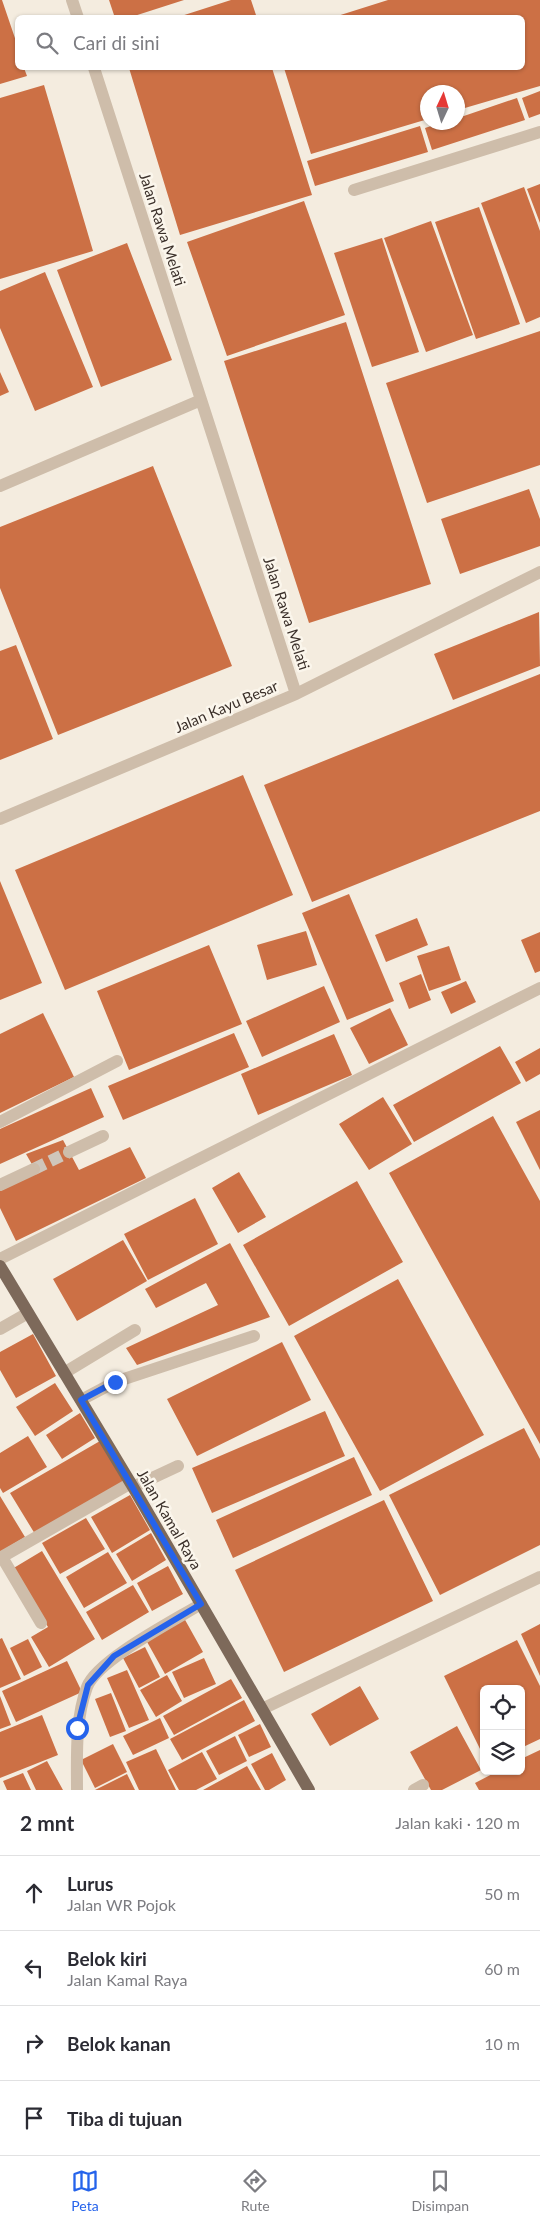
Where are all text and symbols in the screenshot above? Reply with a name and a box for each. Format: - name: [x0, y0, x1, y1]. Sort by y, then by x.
- search box: [15, 15, 525, 70]
- icon: search: [33, 29, 61, 57]
- text: Cari di sini: [73, 31, 160, 54]
- north arrow: [420, 85, 465, 130]
- street label: Jalan Rawa Melati: [136, 170, 190, 288]
- street label: Jalan Rawa Melati: [260, 554, 314, 672]
- street label: Jalan Kayu Besar: [172, 676, 281, 736]
- route end: [104, 1371, 127, 1394]
- street label: Jalan Kamal Raya: [134, 1466, 206, 1572]
- map controls: [480, 1685, 525, 1775]
- button: locate: [480, 1685, 525, 1730]
- route start: [66, 1717, 89, 1740]
- button: layers: [480, 1730, 525, 1775]
- text: 2 mnt: [20, 1810, 74, 1835]
- text: Jalan kaki · 120 m: [395, 1813, 520, 1832]
- text: Lurus: [67, 1872, 113, 1895]
- icon: ahead: [20, 1879, 48, 1907]
- text: 50 m: [484, 1884, 520, 1903]
- text: Jalan WR Pojok: [67, 1895, 176, 1914]
- text: Belok kiri: [67, 1947, 147, 1970]
- icon: left: [20, 1954, 48, 1982]
- text: 60 m: [484, 1959, 520, 1978]
- text: Jalan Kamal Raya: [67, 1970, 187, 1989]
- icon: right: [20, 2029, 48, 2057]
- text: Belok kanan: [67, 2032, 171, 2055]
- text: 10 m: [484, 2034, 520, 2053]
- icon: arrive: [20, 2104, 48, 2132]
- text: Tiba di tujuan: [67, 2107, 182, 2130]
- tab: Peta: [71, 2167, 99, 2214]
- tab: Rute: [241, 2167, 270, 2214]
- tab: Disimpan: [412, 2167, 469, 2214]

